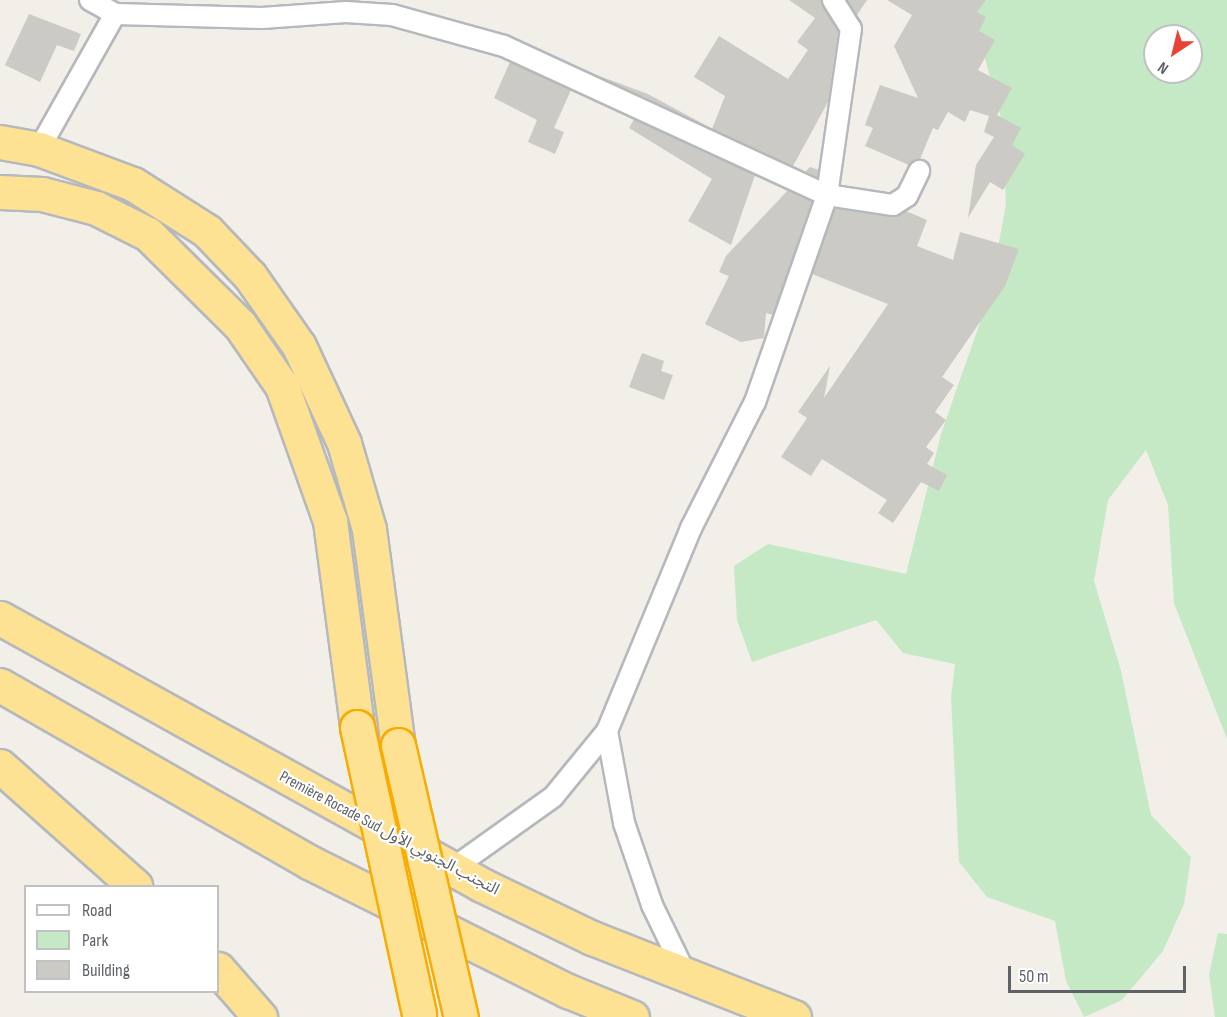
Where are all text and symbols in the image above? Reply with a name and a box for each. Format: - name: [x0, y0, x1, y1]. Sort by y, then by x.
- north arrow: [1143, 24, 1203, 84]
- text: N: [1155, 57, 1172, 78]
- street label: Première Rocade Sud التجنب الجنوبي الأول: [276, 768, 502, 900]
- legend: [24, 885, 219, 993]
- text: Road: [82, 900, 112, 921]
- text: Park: [82, 930, 108, 951]
- scale bar: [1011, 954, 1190, 992]
- text: Building: [82, 960, 130, 981]
- text: 50 m: [1019, 966, 1049, 987]

